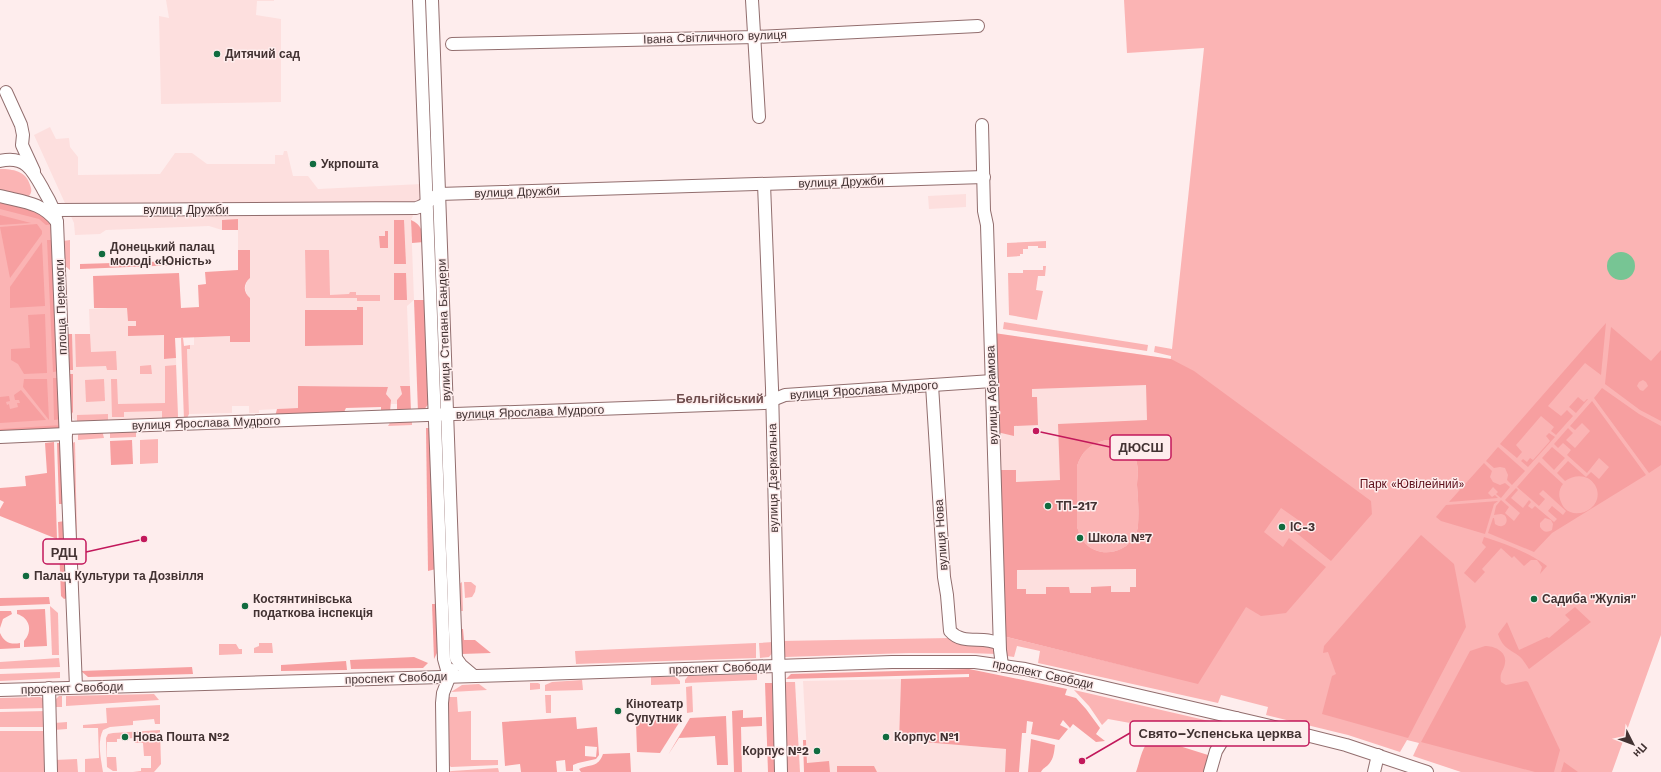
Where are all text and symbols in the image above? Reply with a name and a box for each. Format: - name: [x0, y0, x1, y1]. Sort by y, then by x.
- street label: Івана Світличного вулиця: [643, 27, 787, 47]
- place label: Дитячий сад: [225, 47, 300, 61]
- marker: Дитячий сад: [212, 49, 222, 59]
- place label: Укрпошта: [321, 157, 379, 171]
- marker: Укрпошта: [308, 159, 318, 169]
- street label: вулиця Дружби: [798, 174, 884, 190]
- street label: вулиця Дружби: [474, 184, 560, 200]
- street label: вулиця Дружби: [143, 203, 229, 217]
- place label: Донецький палац молоді «Юність»: [110, 240, 215, 268]
- marker: Донецький палац молоді «Юність»: [97, 249, 107, 259]
- street label: площа Перемоги: [52, 259, 70, 355]
- street label: вулиця Степана Бандери: [435, 259, 453, 401]
- street label: вулиця Абрамова: [983, 345, 1001, 445]
- street label: вулиця Ярослава Мудрого: [789, 378, 939, 402]
- district label: Бельгійський: [676, 391, 764, 406]
- street label: вулиця Ярослава Мудрого: [456, 402, 605, 422]
- street label: вулиця Ярослава Мудрого: [132, 413, 281, 433]
- street label: вулиця Дзеркальна: [765, 423, 781, 533]
- callout: ДЮСШ: [1110, 435, 1171, 460]
- text: ДЮСШ: [1119, 440, 1163, 455]
- park label: Парк «Ювілейний»: [1360, 477, 1464, 491]
- street label: вулиця Нова: [932, 499, 950, 571]
- place label: ТП-217: [1056, 499, 1097, 513]
- marker: ТП-217: [1043, 501, 1053, 511]
- place label: ІС-3: [1290, 520, 1315, 534]
- marker: ІС-3: [1277, 522, 1287, 532]
- place label: Школа №7: [1088, 531, 1152, 545]
- marker: Школа №7: [1075, 533, 1085, 543]
- callout: РДЦ: [43, 539, 86, 564]
- text: РДЦ: [51, 545, 78, 560]
- place label: Палац Культури та Дозвілля: [34, 569, 204, 583]
- marker: Палац Культури та Дозвілля: [21, 571, 31, 581]
- place label: Костянтинівська податкова інспекція: [253, 592, 373, 620]
- place label: Садиба "Жулія": [1542, 592, 1636, 606]
- marker: Садиба "Жулія": [1529, 594, 1539, 604]
- marker: Костянтинівська податкова інспекція: [240, 601, 250, 611]
- street label: проспект Свободи: [991, 656, 1095, 692]
- street label: проспект Свободи: [669, 659, 771, 677]
- street label: проспект Свободи: [345, 669, 447, 687]
- street label: проспект Свободи: [21, 679, 123, 697]
- place label: Кінотеатр Супутник: [626, 697, 683, 725]
- marker: Кінотеатр Супутник: [613, 706, 623, 716]
- callout: Свято–Успенська церква: [1130, 721, 1309, 746]
- north arrow: [1613, 724, 1653, 764]
- text: Свято–Успенська церква: [1139, 726, 1302, 741]
- place label: Нова Пошта №2: [133, 730, 229, 744]
- place label: Корпус №1: [894, 730, 959, 744]
- marker: Нова Пошта №2: [120, 732, 130, 742]
- marker: Корпус №1: [881, 732, 891, 742]
- text: Пн: [1630, 741, 1650, 760]
- place label: Корпус №2: [742, 744, 809, 758]
- marker: Корпус №2: [812, 746, 822, 756]

